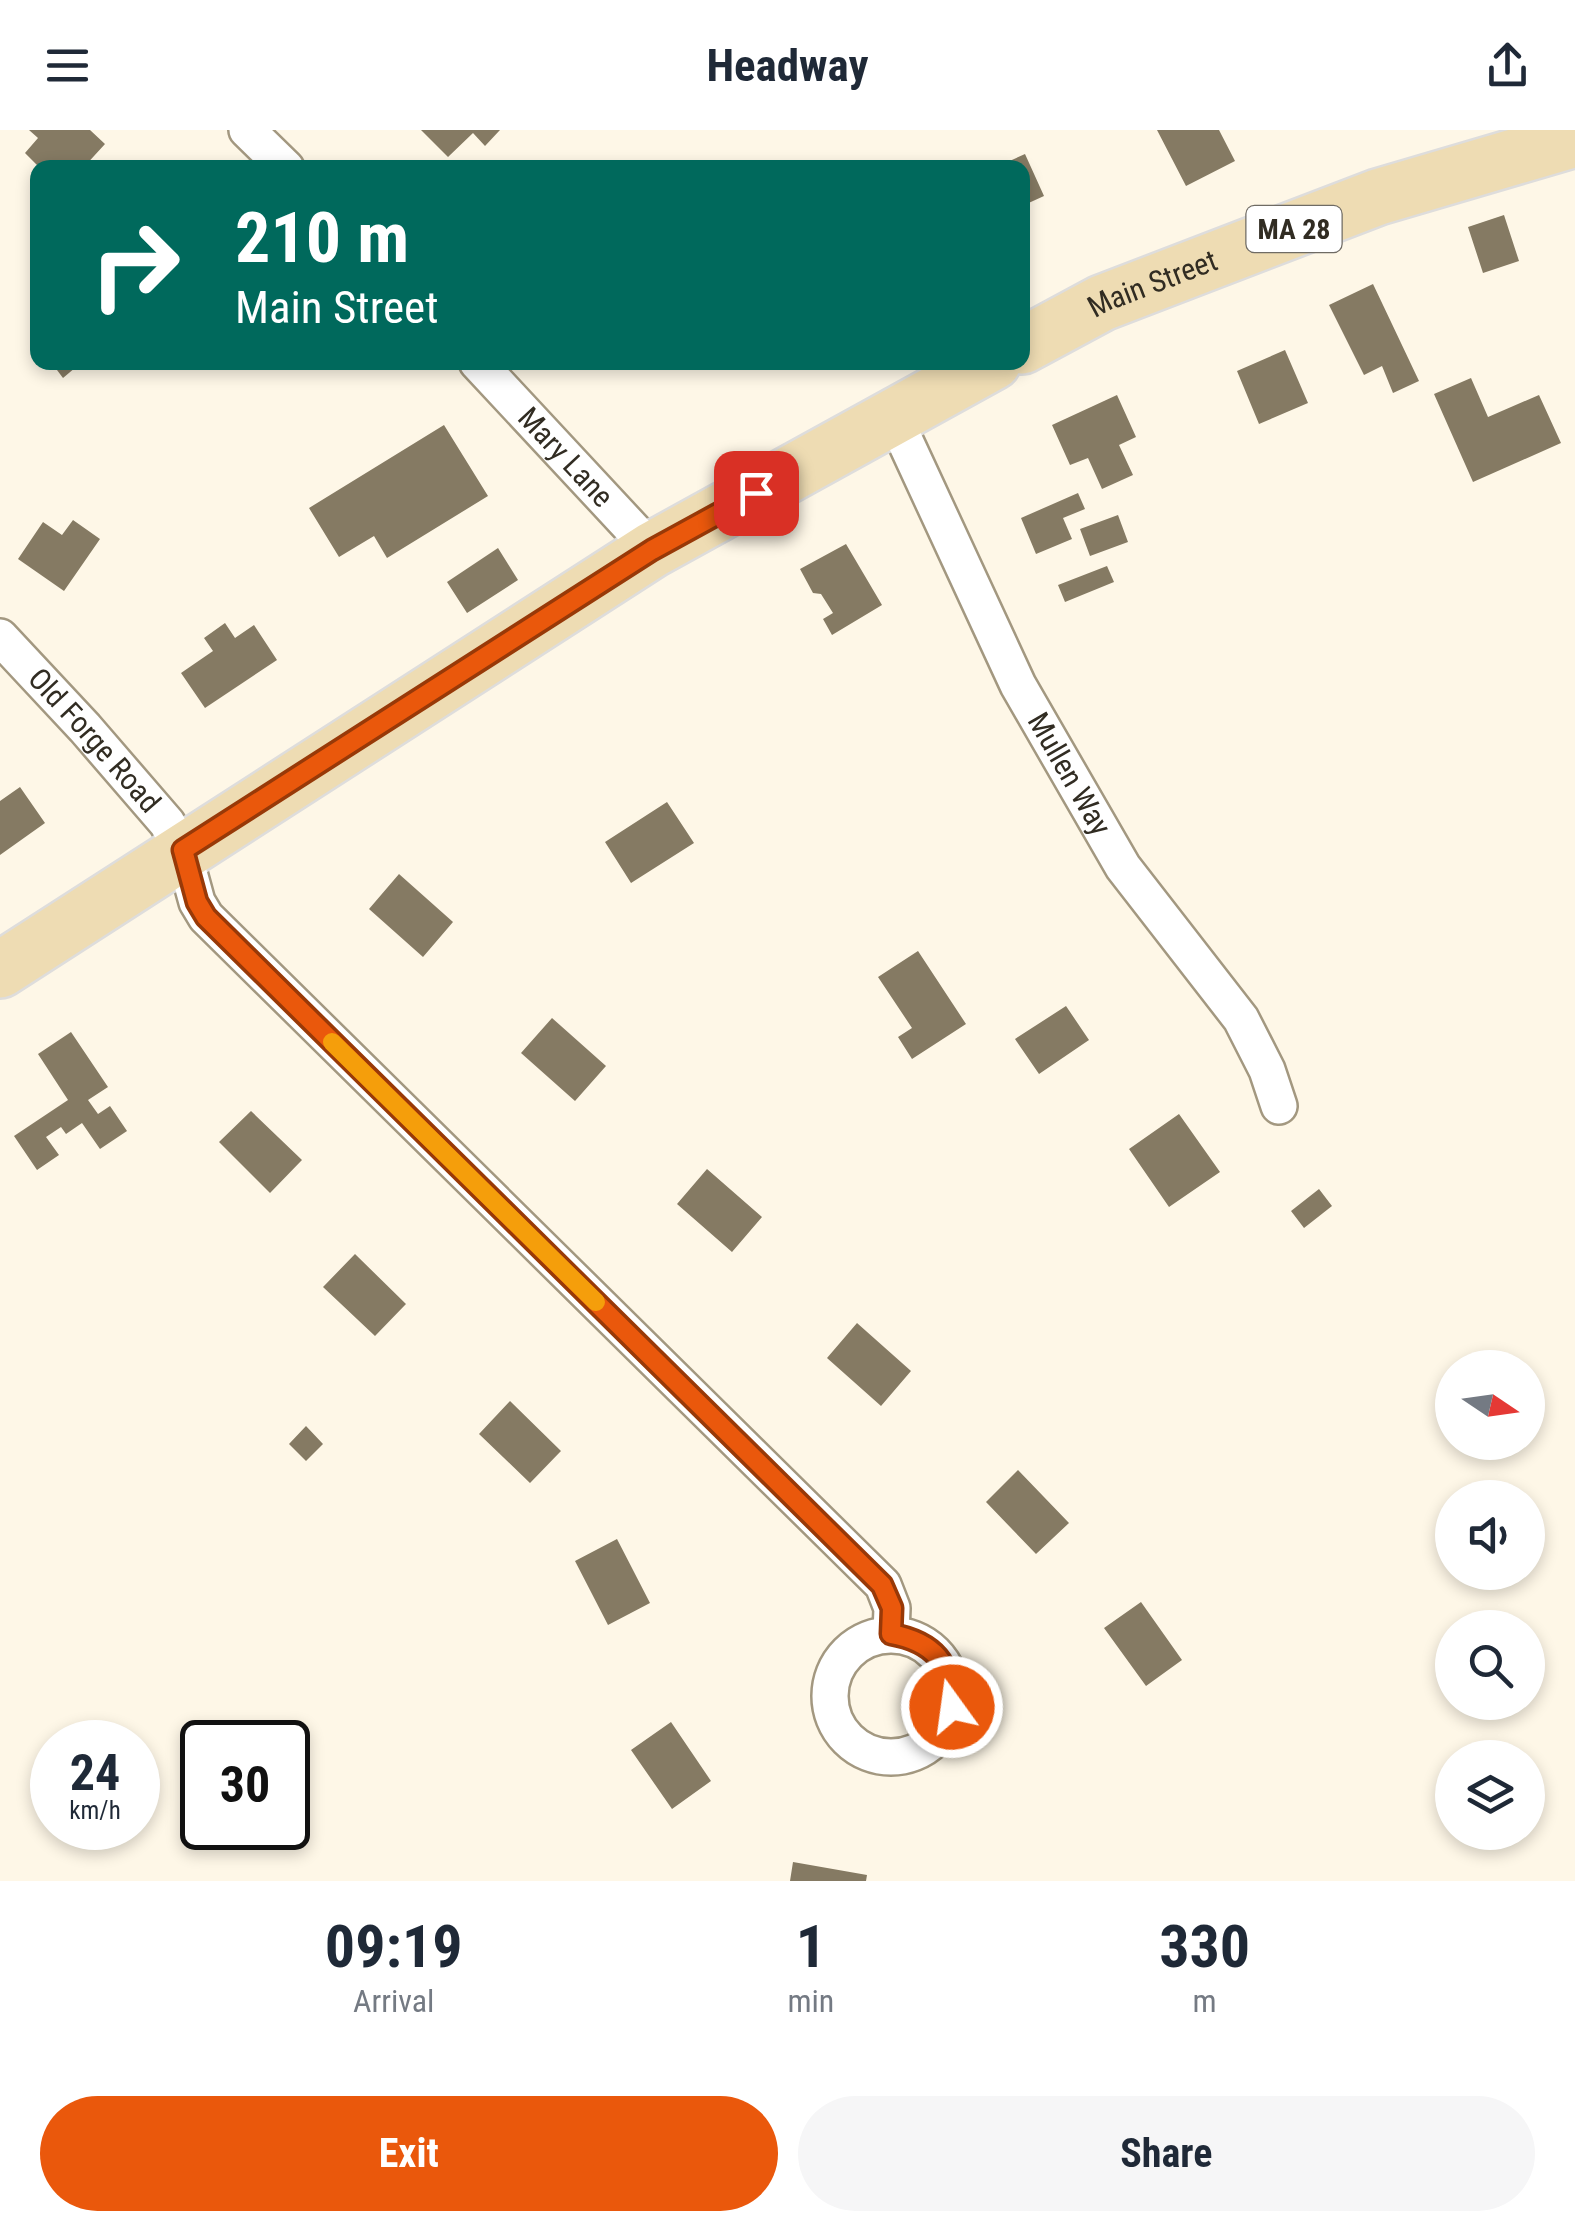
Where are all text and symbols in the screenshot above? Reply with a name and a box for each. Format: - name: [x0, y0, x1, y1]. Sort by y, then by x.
- icon: menu: [40, 38, 95, 93]
- icon: share: [1480, 38, 1535, 93]
- text: Headway: [706, 39, 869, 92]
- text: 210 m: [235, 197, 409, 279]
- icon: right: [70, 200, 200, 330]
- road number: MA 28: [1246, 206, 1342, 252]
- street label: Main Street: [1081, 242, 1222, 324]
- text: Main Street: [235, 281, 438, 334]
- street label: Mary Lane: [511, 400, 621, 514]
- pin: [714, 451, 799, 536]
- icon: arrive: [729, 466, 784, 521]
- street label: Old Forge Road: [21, 661, 168, 819]
- street label: Mullen Way: [1021, 706, 1119, 841]
- north arrow: [1435, 1350, 1545, 1460]
- map controls: [1435, 1350, 1545, 1850]
- button: sound: [1435, 1480, 1545, 1590]
- button: search: [1435, 1610, 1545, 1720]
- position arrow: [900, 1655, 1004, 1759]
- speed limit sign: 30: [180, 1720, 310, 1850]
- button: layers: [1435, 1740, 1545, 1850]
- text: 24: [70, 1744, 120, 1802]
- text: km/h: [69, 1796, 121, 1825]
- text: 09:19: [325, 1911, 463, 1982]
- text: 1: [796, 1911, 826, 1982]
- text: 330: [1159, 1911, 1250, 1982]
- text: Arrival: [353, 1982, 434, 2020]
- text: min: [787, 1982, 834, 2020]
- text: m: [1193, 1982, 1217, 2020]
- button: Exit: [40, 2096, 778, 2211]
- button: Share: [798, 2096, 1535, 2211]

